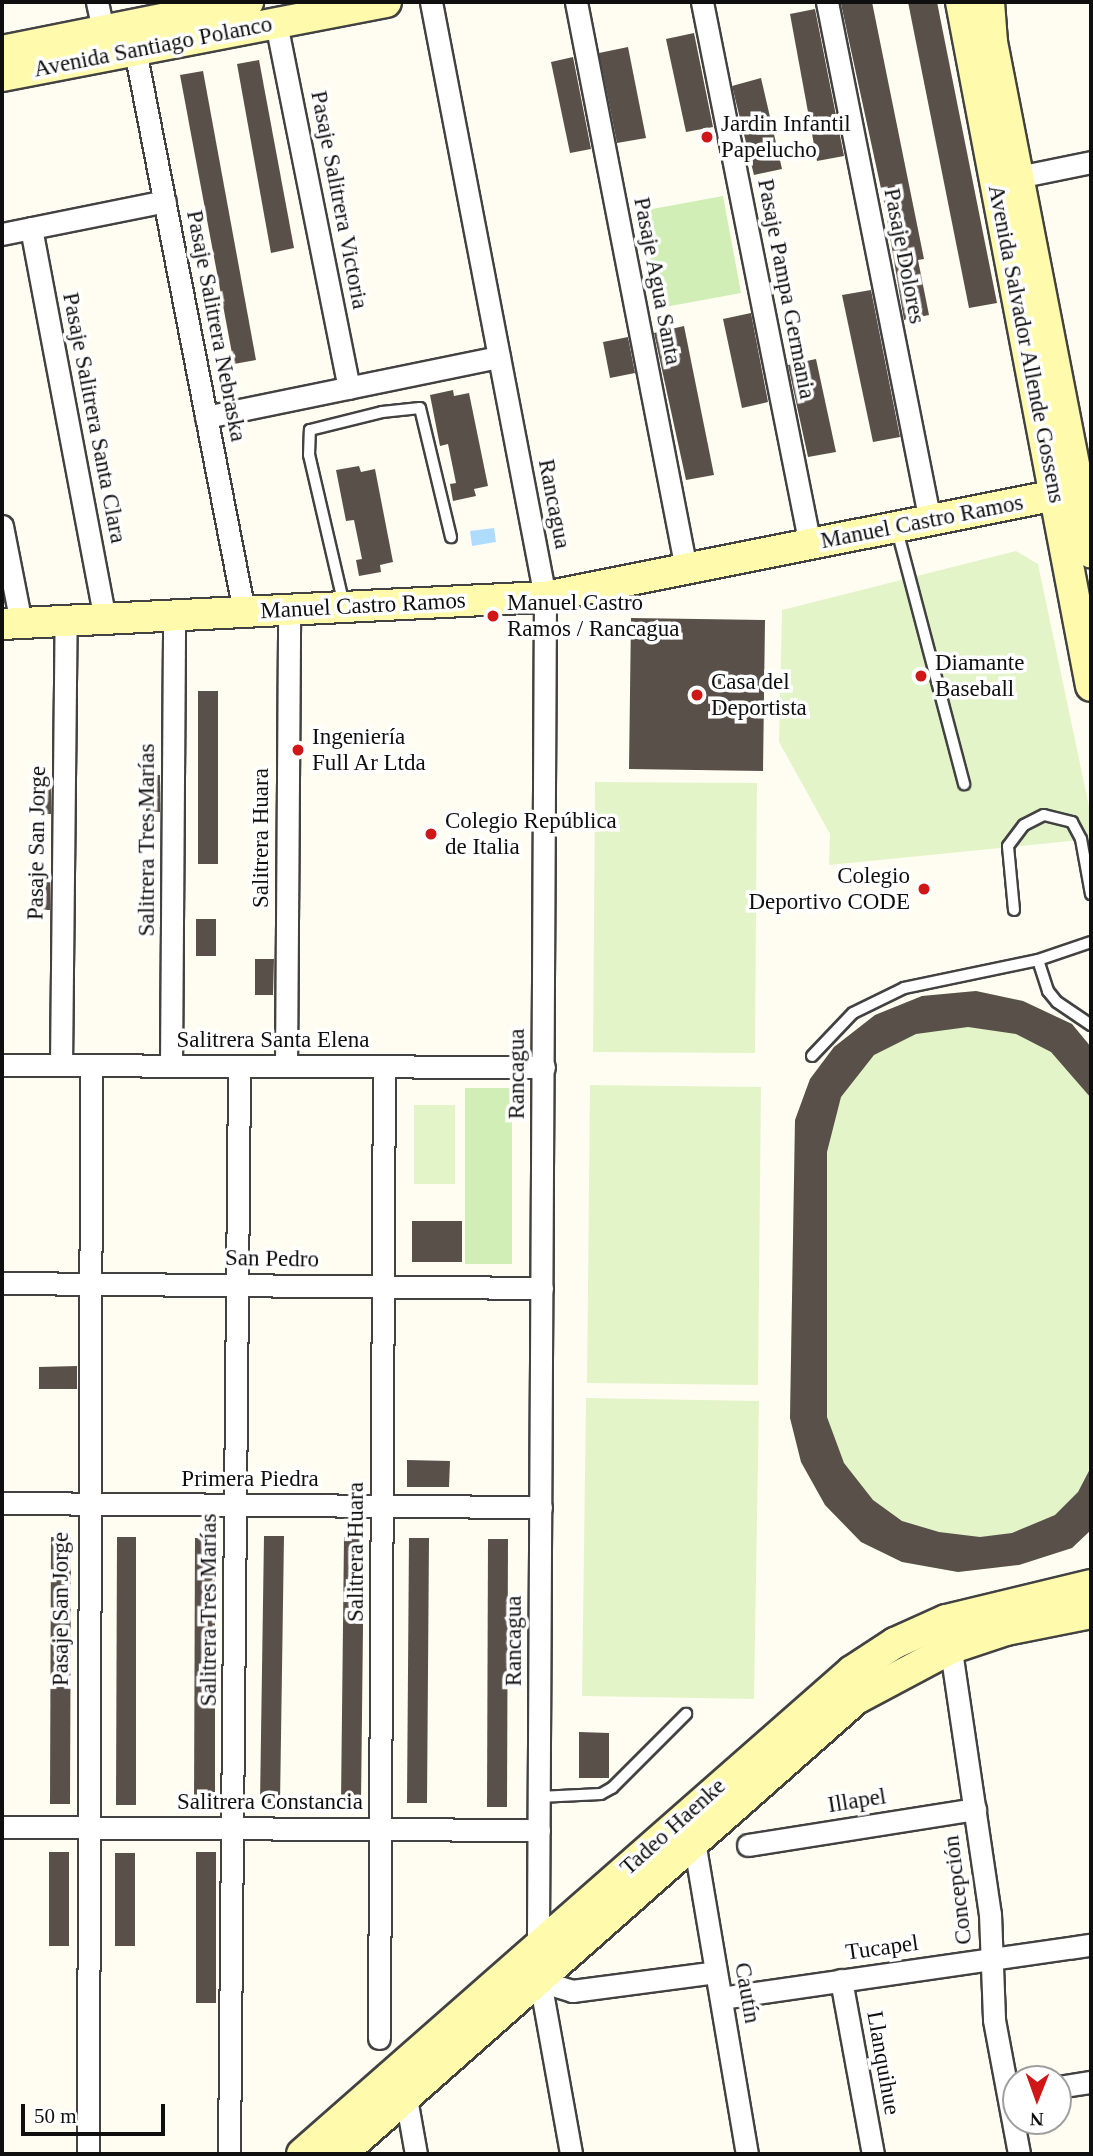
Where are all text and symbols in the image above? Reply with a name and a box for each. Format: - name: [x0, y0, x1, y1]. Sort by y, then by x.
- street label: Avenida Santiago Polanco: [31, 10, 275, 84]
- street label: Pasaje Salitrera Victoria: [304, 88, 374, 312]
- place label: Jardin Infantil Papelucho: [721, 110, 851, 164]
- marker: Jardin Infantil Papelucho: [699, 129, 715, 145]
- street label: Pasaje Pampa Germania: [751, 177, 821, 401]
- street label: Avenida Salvador Allende Gossens: [981, 182, 1071, 506]
- street label: Pasaje Dolores: [877, 186, 931, 326]
- street label: Pasaje Agua Santa: [627, 194, 687, 368]
- street label: Pasaje Salitrera Nebraska: [180, 208, 252, 444]
- street label: Pasaje Salitrera Santa Clara: [56, 290, 132, 546]
- street label: Rancagua: [532, 457, 576, 551]
- street label: Manuel Castro Ramos: [818, 489, 1026, 555]
- street label: Manuel Castro Ramos: [260, 587, 466, 625]
- place label: Manuel Castro Ramos / Rancagua: [507, 589, 679, 643]
- marker: Manuel Castro Ramos / Rancagua: [485, 608, 501, 624]
- place label: Diamante Baseball: [935, 649, 1024, 703]
- place label: Casa del Deportista: [711, 668, 807, 722]
- marker: Diamante Baseball: [913, 668, 929, 684]
- marker: Casa del Deportista: [689, 687, 705, 703]
- place label: Ingeniería Full Ar Ltda: [312, 723, 427, 777]
- marker: Ingeniería Full Ar Ltda: [290, 742, 306, 758]
- street label: Salitrera Tres Marías: [133, 743, 161, 937]
- street label: Pasaje San Jorge: [22, 766, 52, 920]
- street label: Salitrera Huara: [247, 768, 275, 908]
- place label: Colegio República de Italia: [445, 807, 617, 861]
- marker: Colegio República de Italia: [423, 826, 439, 842]
- place label: Colegio Deportivo CODE: [748, 862, 910, 916]
- marker: Colegio Deportivo CODE: [916, 881, 932, 897]
- street label: Salitrera Santa Elena: [177, 1026, 369, 1054]
- street label: Rancagua: [503, 1029, 531, 1119]
- street label: San Pedro: [225, 1244, 319, 1274]
- street label: Primera Piedra: [181, 1465, 319, 1493]
- street label: Salitrera Huara: [342, 1482, 370, 1622]
- street label: Salitrera Tres Marías: [195, 1513, 223, 1707]
- street label: Pasaje San Jorge: [47, 1532, 75, 1686]
- street label: Rancagua: [500, 1596, 528, 1686]
- street label: Tadeo Haenke: [615, 1773, 731, 1881]
- street label: Illapel: [826, 1783, 888, 1819]
- street label: Salitrera Constancia: [177, 1788, 363, 1816]
- street label: Concepción: [938, 1834, 978, 1946]
- street label: Tucapel: [844, 1929, 920, 1967]
- street label: Cautín: [728, 1960, 766, 2026]
- street label: Llanquihue: [860, 2009, 906, 2117]
- north arrow: [1002, 2065, 1072, 2135]
- scale bar: [24, 2090, 168, 2134]
- text: 50 m: [34, 2104, 77, 2128]
- text: N: [1030, 2109, 1044, 2130]

